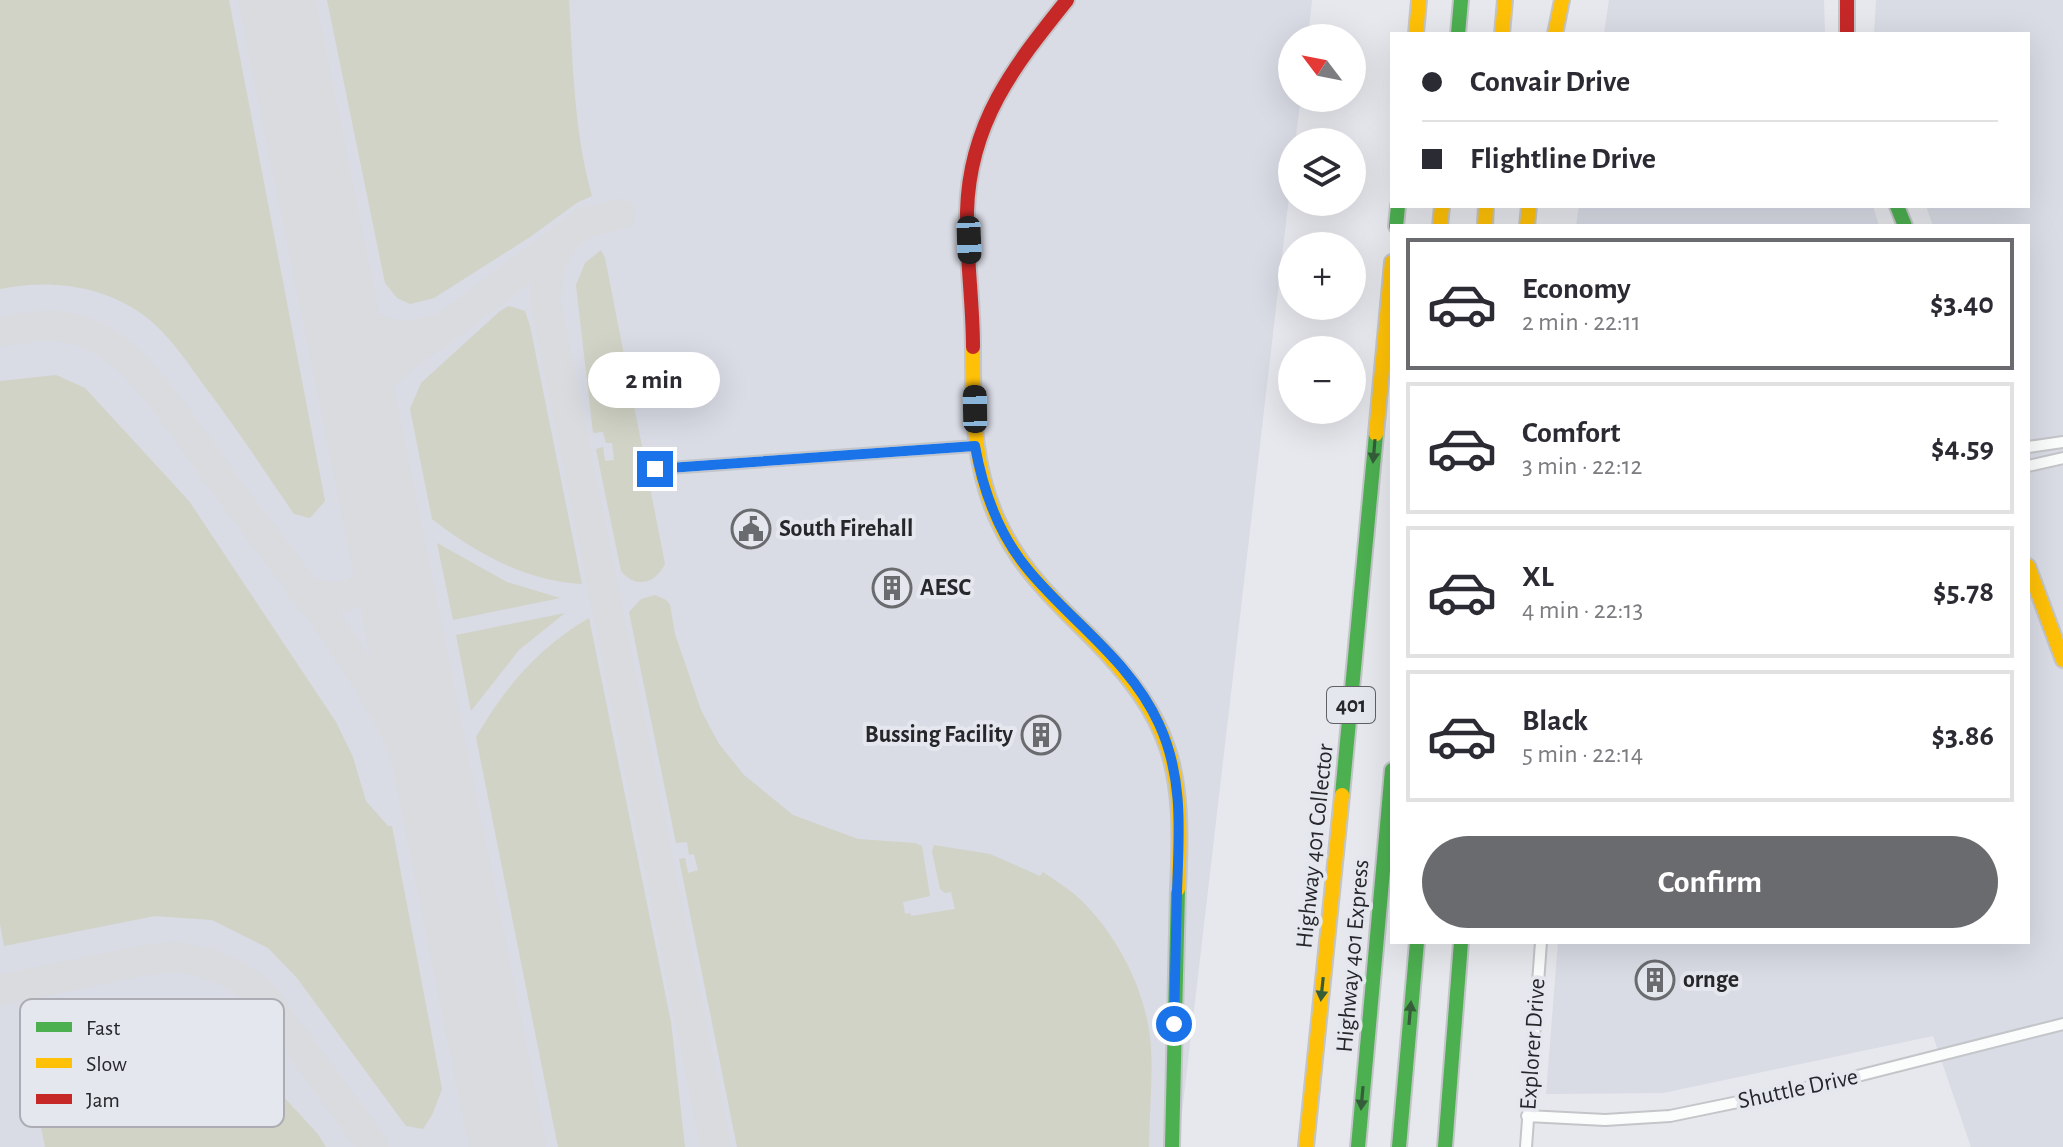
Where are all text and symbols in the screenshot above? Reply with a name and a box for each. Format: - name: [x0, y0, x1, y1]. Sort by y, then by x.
- north arrow: [1278, 24, 1366, 112]
- map controls: [1278, 24, 1366, 424]
- text: Convair Drive: [1470, 67, 1630, 97]
- button: layers: [1278, 128, 1366, 216]
- text: Flightline Drive: [1470, 144, 1656, 174]
- car: [956, 216, 982, 264]
- button: +: [1278, 232, 1366, 320]
- icon: car: [1426, 268, 1498, 340]
- text: Economy: [1522, 274, 1631, 304]
- text: $3.40: [1930, 289, 1994, 319]
- text: 2 min · 22:11: [1522, 309, 1641, 335]
- button: −: [1278, 336, 1366, 424]
- callout: 2 min: [589, 353, 721, 409]
- text: 2 min: [625, 367, 683, 393]
- car: [963, 385, 987, 433]
- icon: car: [1426, 412, 1498, 484]
- text: Comfort: [1522, 418, 1621, 448]
- text: $4.59: [1931, 433, 1994, 463]
- one-way arrow: [1368, 439, 1381, 464]
- route end: [637, 451, 673, 487]
- text: 3 min · 22:12: [1522, 453, 1642, 479]
- public building icon: South Firehall: [730, 508, 772, 550]
- place label: South Firehall: [779, 517, 913, 541]
- icon: car: [1426, 556, 1498, 628]
- text: XL: [1522, 562, 1554, 592]
- building icon: AESC: [871, 567, 913, 609]
- place label: AESC: [920, 576, 972, 600]
- text: $5.78: [1933, 577, 1994, 607]
- text: 4 min · 22:13: [1522, 597, 1643, 623]
- road number: 401: [1327, 687, 1375, 723]
- icon: car: [1426, 700, 1498, 772]
- text: Black: [1522, 706, 1588, 736]
- building icon: Bussing Facility: [1020, 714, 1062, 756]
- text: $3.86: [1931, 721, 1994, 751]
- place label: Bussing Facility: [865, 723, 1013, 747]
- text: 5 min · 22:14: [1522, 741, 1643, 767]
- street label: Highway 401 Collector: [1292, 742, 1338, 950]
- button: Confirm: [1422, 836, 1998, 928]
- street label: Highway 401 Express: [1333, 858, 1373, 1054]
- building icon: ornge: [1634, 959, 1676, 1001]
- place label: ornge: [1683, 968, 1739, 992]
- one-way arrow: [1316, 977, 1329, 1002]
- street label: Explorer Drive: [1516, 977, 1550, 1111]
- legend: [20, 999, 284, 1127]
- one-way arrow: [1404, 1001, 1417, 1026]
- route start: [1156, 1006, 1192, 1042]
- text: Fast: [86, 1017, 120, 1039]
- text: Slow: [86, 1053, 127, 1075]
- street label: Shuttle Drive: [1736, 1065, 1860, 1113]
- one-way arrow: [1355, 1086, 1368, 1111]
- text: Jam: [86, 1089, 120, 1111]

